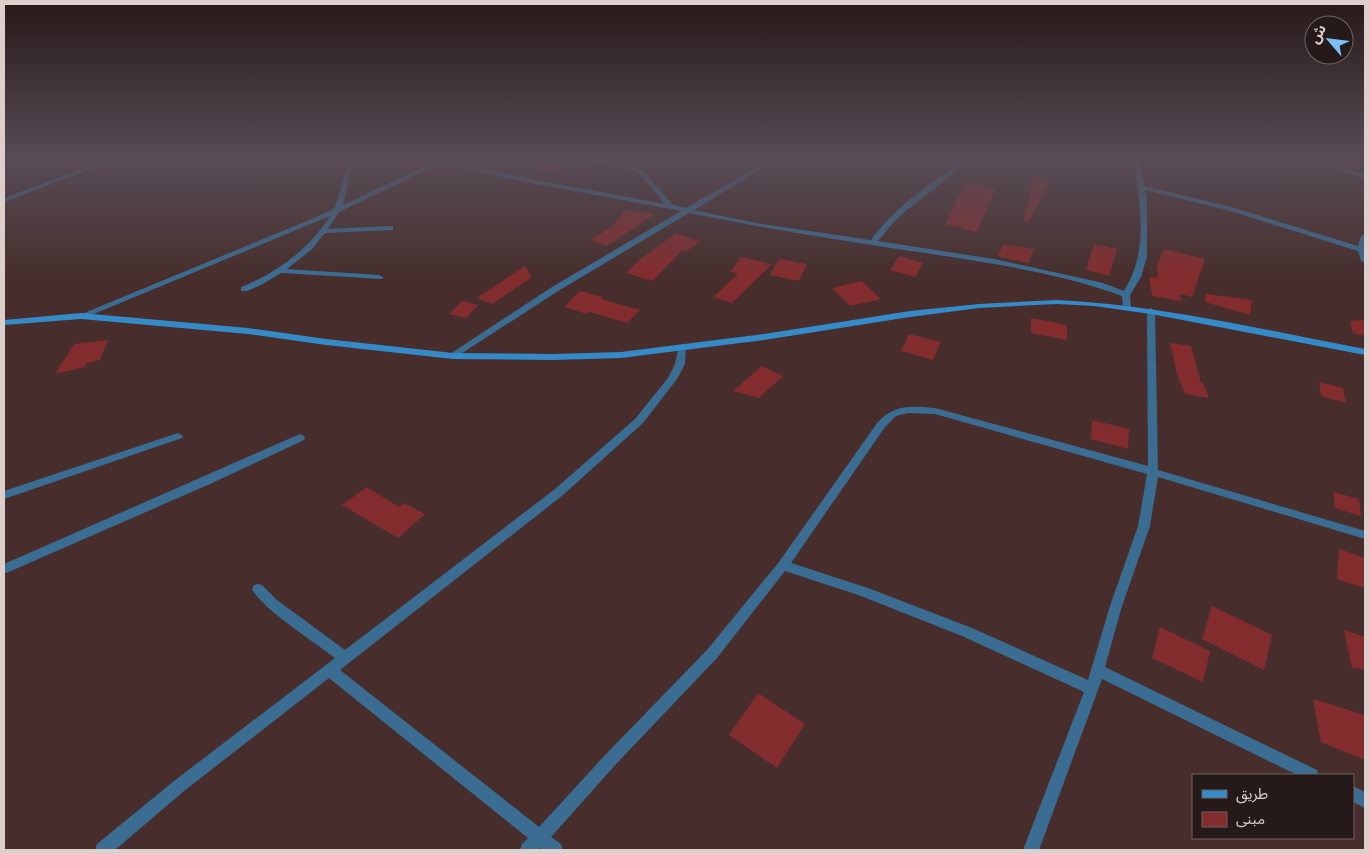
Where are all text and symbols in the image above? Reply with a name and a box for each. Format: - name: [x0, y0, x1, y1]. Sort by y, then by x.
- north arrow: [1304, 15, 1354, 65]
- text: ش: [1305, 21, 1329, 46]
- legend: [1192, 774, 1354, 839]
- text: طريق: [1236, 784, 1268, 804]
- text: مبنى: [1236, 809, 1265, 828]

